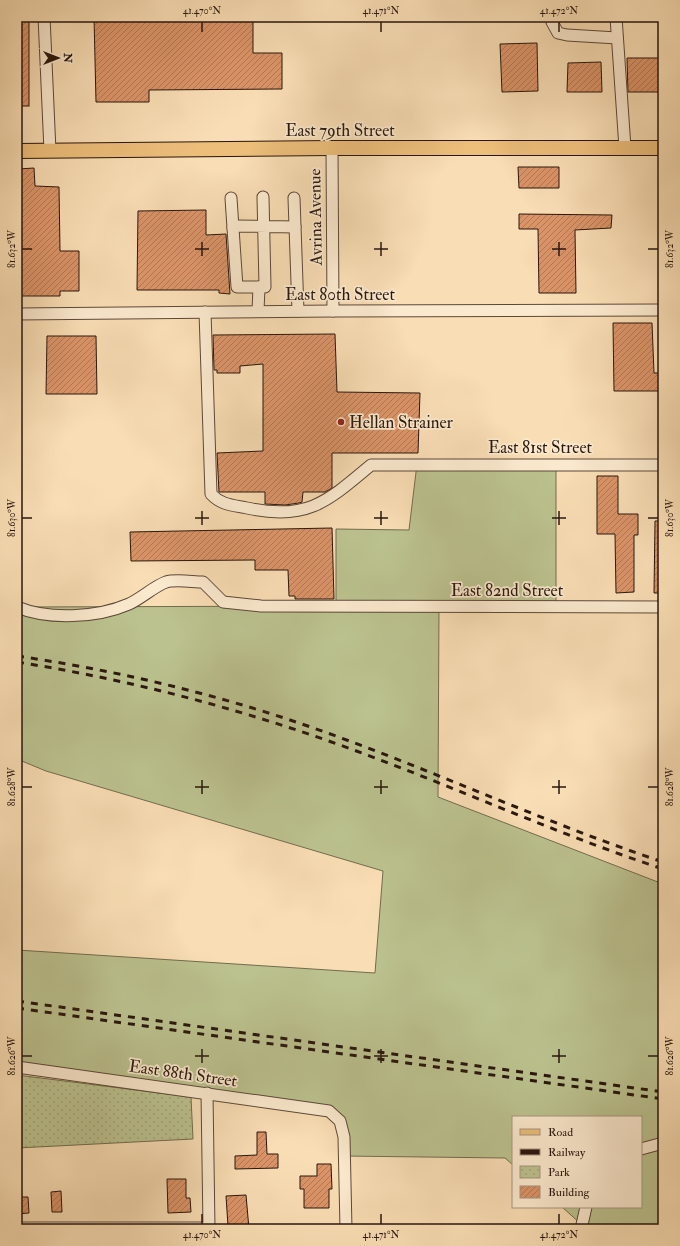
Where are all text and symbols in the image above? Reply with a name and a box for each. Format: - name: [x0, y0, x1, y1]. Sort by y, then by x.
- text: 41.470°N: [183, 5, 221, 17]
- text: 41.471°N: [363, 5, 399, 17]
- text: 41.472°N: [540, 5, 578, 17]
- north arrow: [38, 38, 78, 78]
- text: N: [61, 52, 74, 64]
- street label: East 79th Street: [285, 120, 395, 141]
- street label: Avrina Avenue: [304, 168, 327, 267]
- text: 81.632°W: [6, 229, 18, 268]
- text: 81.632°W: [664, 229, 676, 268]
- street label: East 80th Street: [285, 284, 395, 305]
- place label: Hellan Strainer: [349, 412, 454, 433]
- marker: Hellan Strainer: [336, 417, 346, 427]
- street label: East 81st Street: [488, 437, 593, 458]
- text: 81.630°W: [6, 498, 18, 537]
- text: 81.630°W: [664, 498, 676, 537]
- street label: East 82nd Street: [451, 580, 564, 601]
- text: 81.628°W: [6, 767, 18, 806]
- text: 81.628°W: [664, 767, 676, 806]
- text: 81.626°W: [6, 1036, 18, 1076]
- text: 81.626°W: [664, 1036, 676, 1076]
- street label: East 88th Street: [127, 1056, 239, 1092]
- legend: [512, 1116, 642, 1208]
- text: Road: [548, 1125, 573, 1140]
- text: Railway: [548, 1145, 586, 1160]
- text: Park: [548, 1165, 570, 1180]
- text: Building: [548, 1185, 591, 1200]
- text: 41.470°N: [183, 1229, 221, 1241]
- text: 41.471°N: [363, 1229, 399, 1241]
- text: 41.472°N: [540, 1229, 578, 1241]

